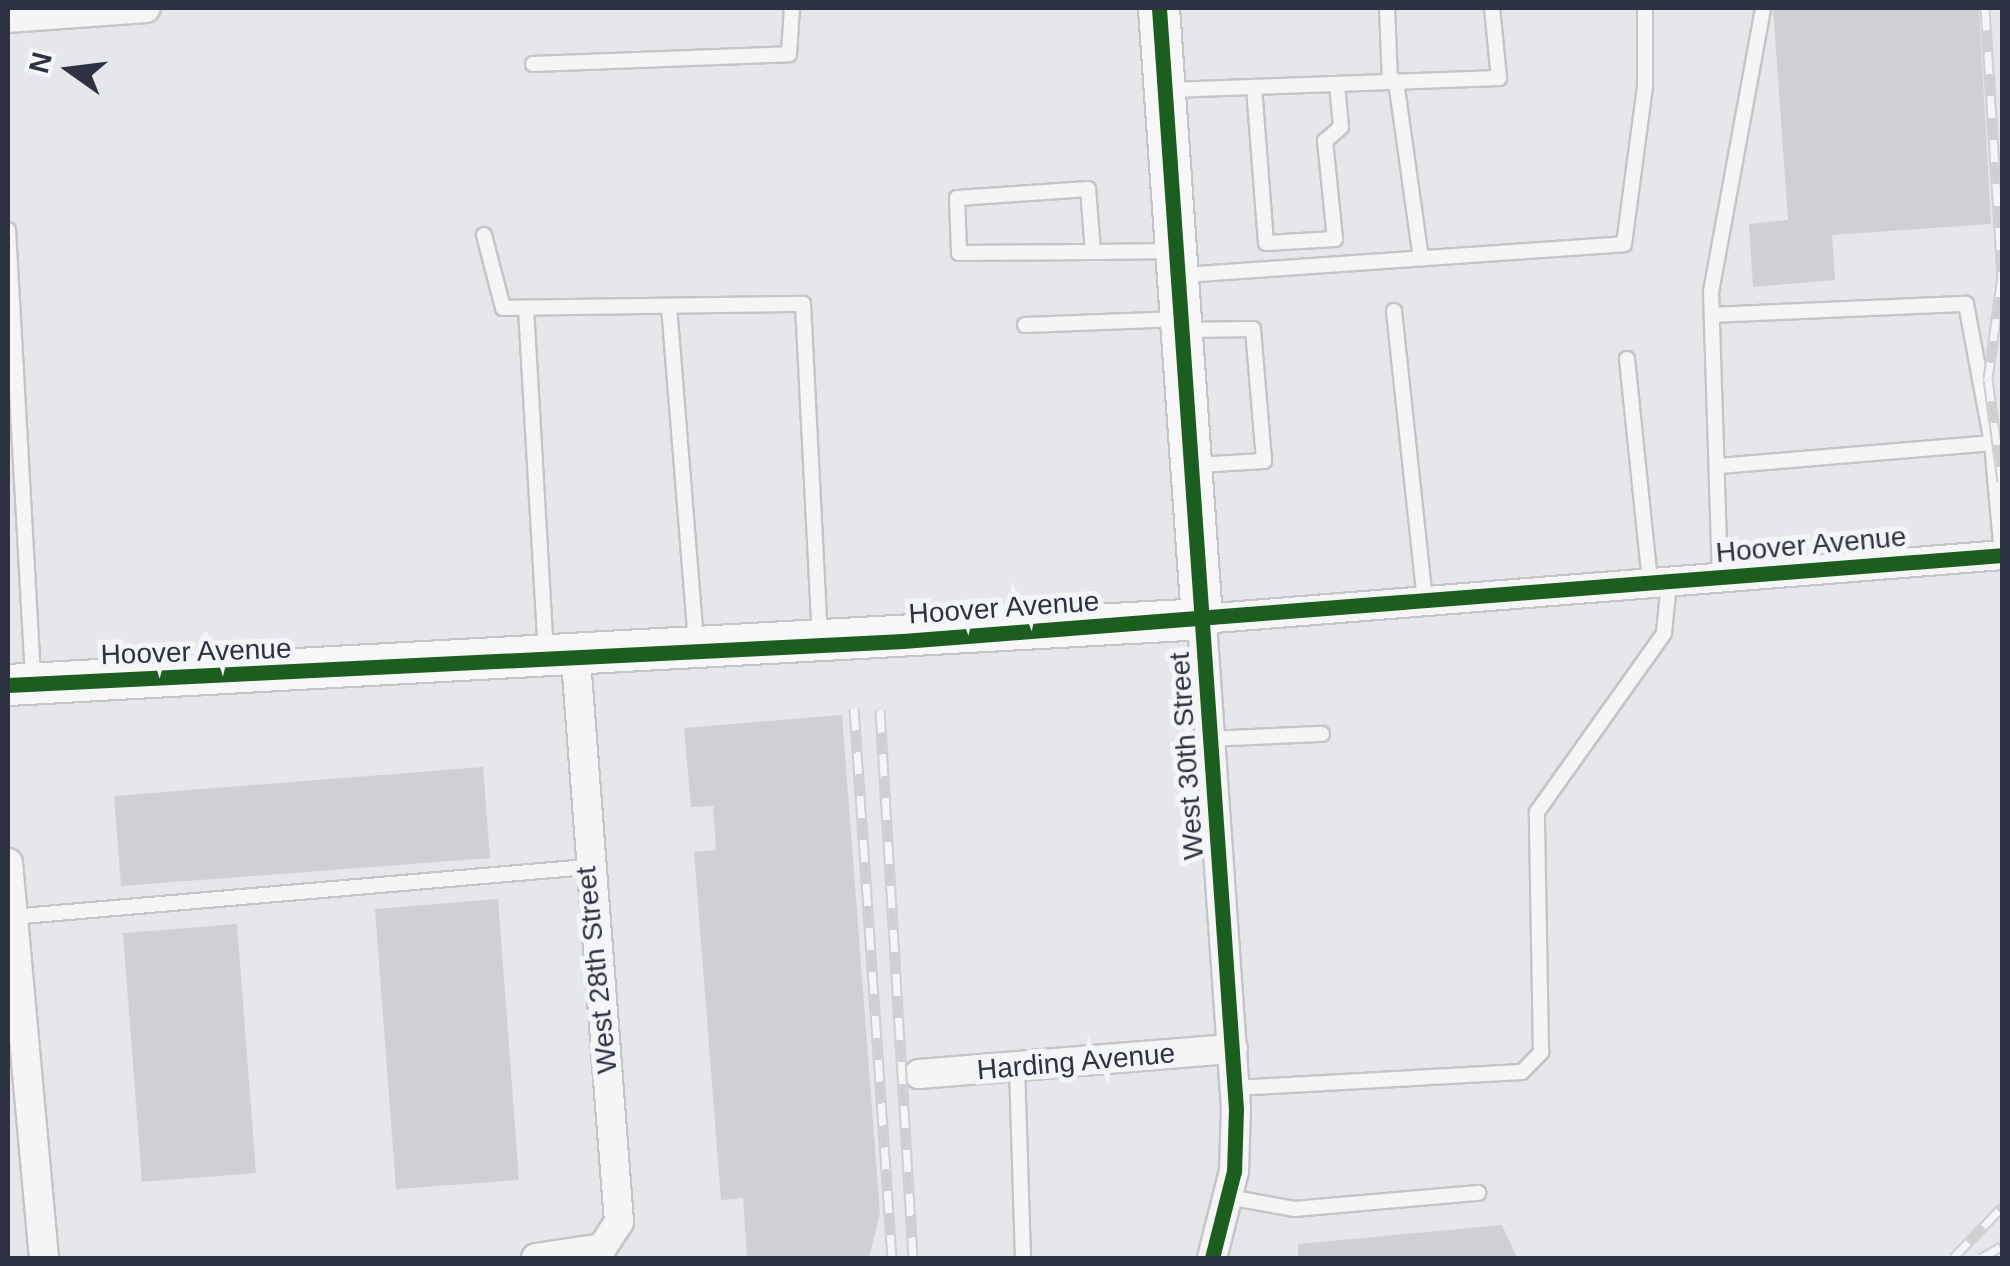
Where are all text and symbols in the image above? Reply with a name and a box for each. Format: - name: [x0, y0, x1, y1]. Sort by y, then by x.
- north arrow: [20, 20, 120, 120]
- text: N: [23, 49, 58, 76]
- street label: Hoover Avenue: [1714, 520, 1908, 570]
- street label: Hoover Avenue: [907, 585, 1101, 631]
- street label: Hoover Avenue: [99, 632, 293, 672]
- street label: West 30th Street: [1163, 651, 1211, 861]
- street label: West 28th Street: [569, 865, 625, 1075]
- street label: Harding Avenue: [975, 1037, 1177, 1087]

